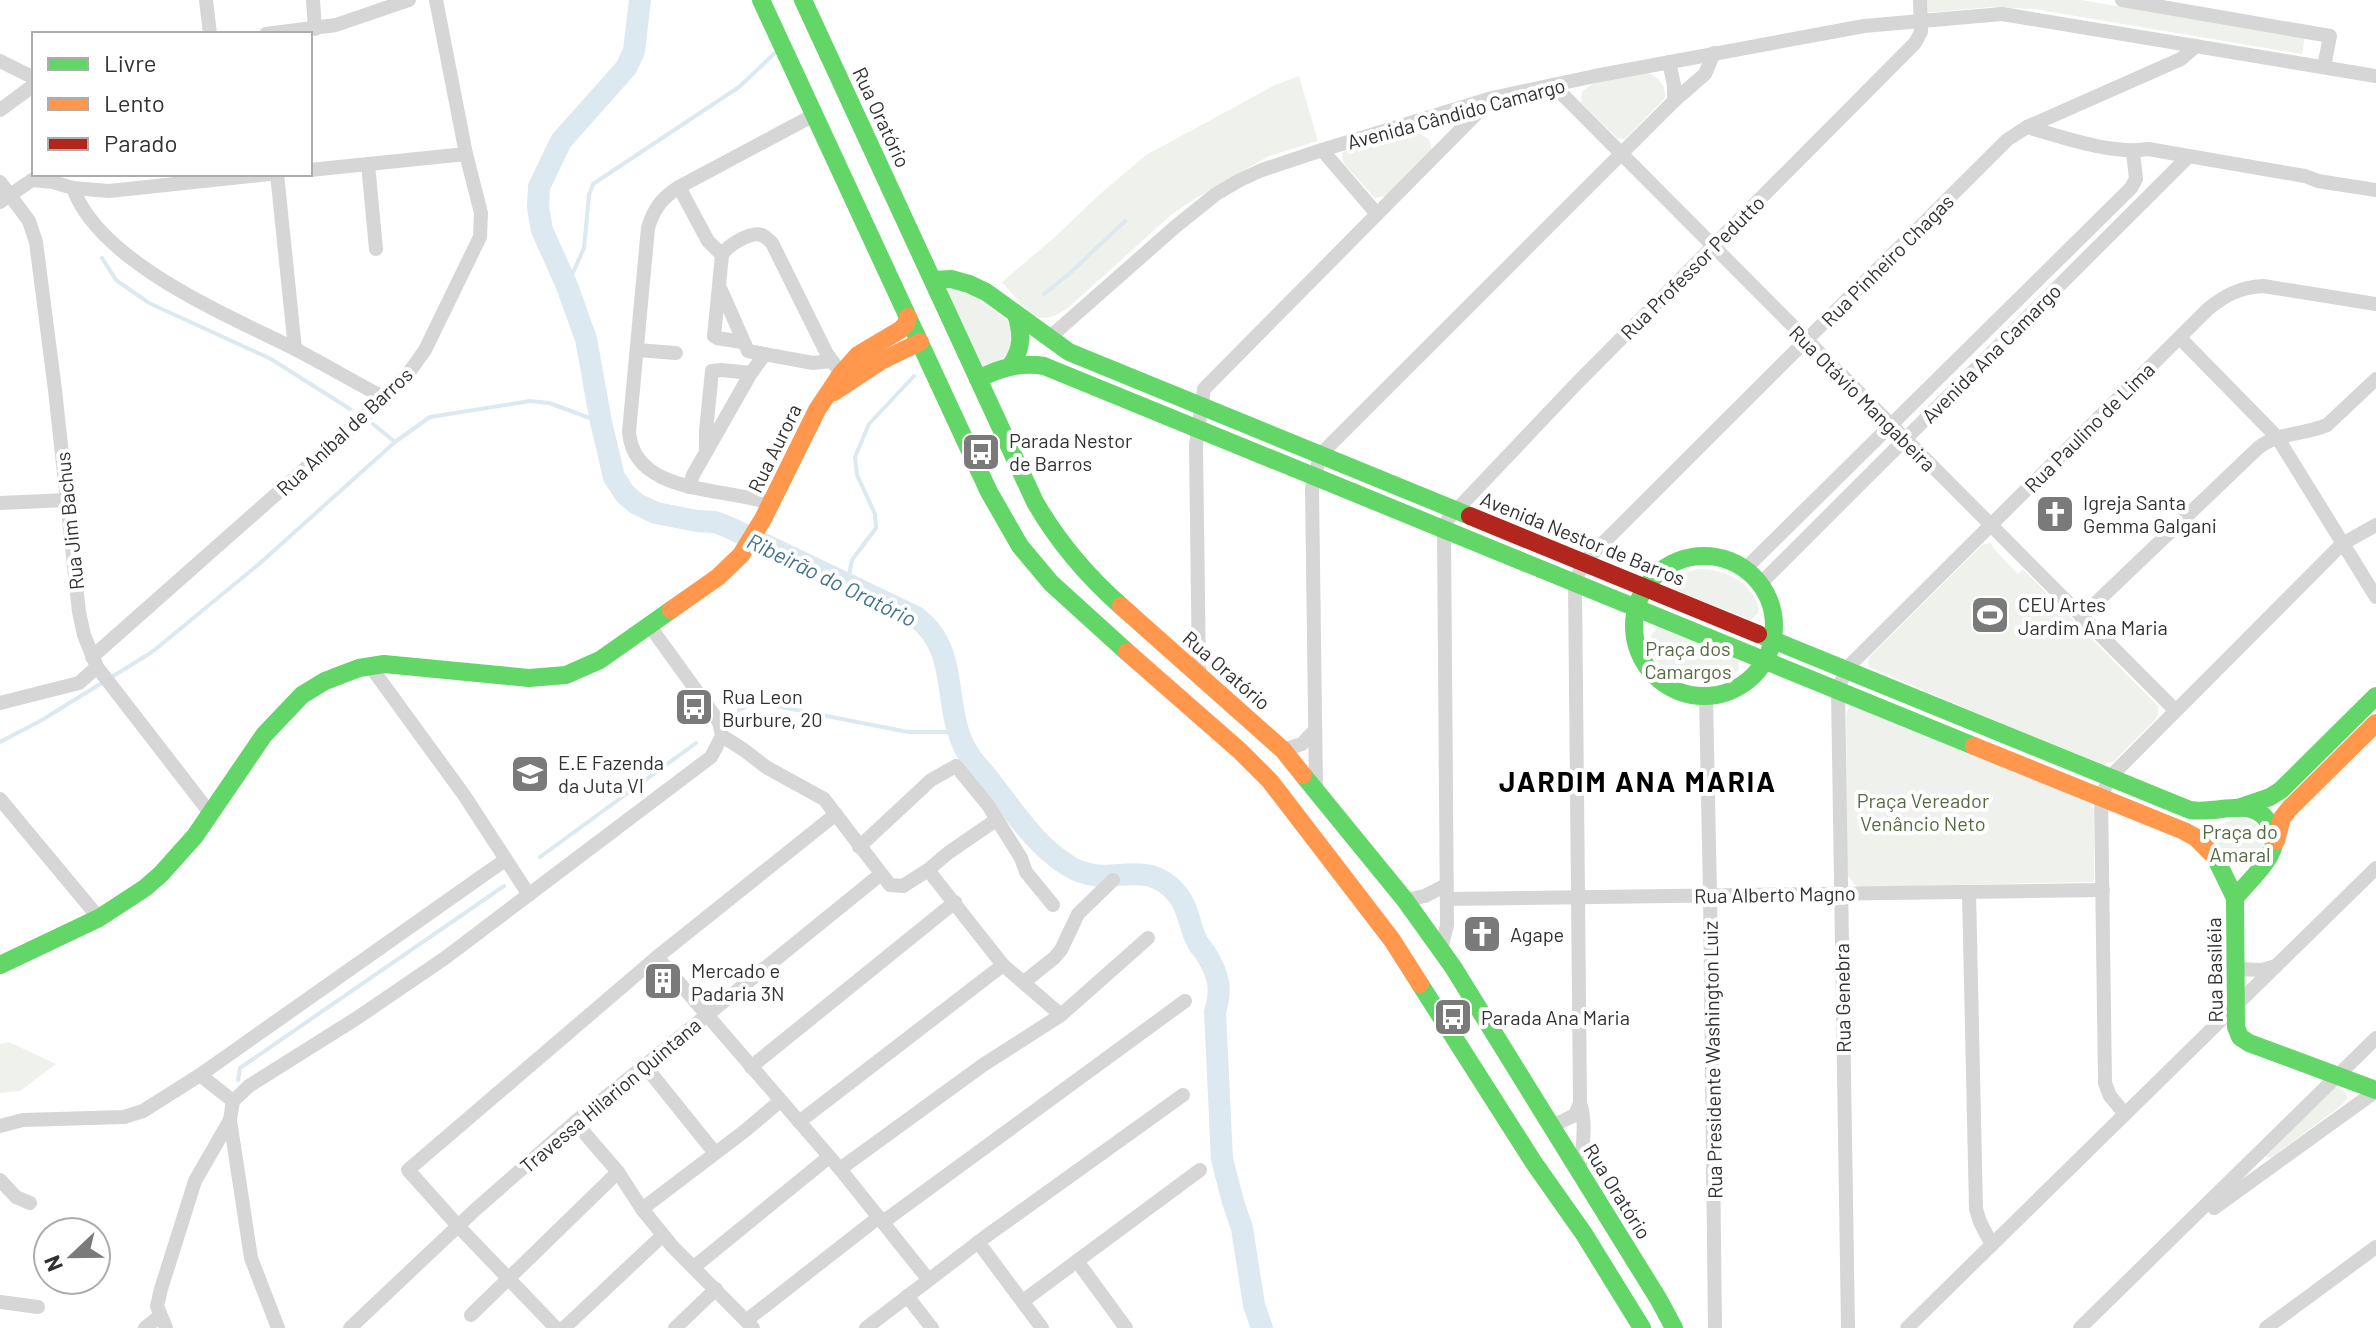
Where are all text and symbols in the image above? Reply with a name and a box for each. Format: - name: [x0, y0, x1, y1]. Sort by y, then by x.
- legend: [32, 32, 312, 176]
- text: Livre: [104, 48, 157, 77]
- street label: Rua Oratório: [848, 63, 916, 171]
- street label: Avenida Cândido Camargo: [1344, 72, 1568, 154]
- text: Lento: [104, 88, 165, 117]
- text: Parado: [104, 128, 178, 157]
- street label: Rua Pinheiro Chagas: [1816, 189, 1958, 331]
- street label: Rua Professor Pedutto: [1615, 190, 1769, 344]
- street label: Avenida Ana Camargo: [1916, 278, 2066, 428]
- street label: Rua Otávio Mangabeira: [1785, 320, 1941, 476]
- street label: Rua Paulino de Lima: [2019, 357, 2159, 497]
- street label: Rua Aníbal de Barros: [271, 362, 417, 500]
- street label: Rua Aurora: [742, 400, 806, 496]
- place label: Parada Nestor de Barros: [1009, 428, 1132, 475]
- bus stop icon: Parada Nestor de Barros: [960, 431, 1002, 473]
- street label: Rua Jim Bachus: [50, 451, 88, 591]
- street label: Avenida Nestor de Barros: [1477, 486, 1689, 590]
- place label: Igreja Santa Gemma Galgani: [2083, 490, 2217, 537]
- church icon: Igreja Santa Gemma Galgani: [2034, 493, 2076, 535]
- water label: Ribeirão do Oratório: [743, 527, 921, 631]
- place label: CEU Artes Jardim Ana Maria: [2018, 592, 2168, 639]
- sports icon: CEU Artes Jardim Ana Maria: [1969, 594, 2011, 636]
- street label: Rua Oratório: [1178, 626, 1276, 714]
- park label: Praça dos Camargos: [1644, 636, 1732, 683]
- place label: Rua Leon Burbure, 20: [722, 684, 823, 731]
- bus stop icon: Rua Leon Burbure, 20: [673, 686, 715, 728]
- place label: E.E Fazenda da Juta VI: [558, 750, 664, 797]
- school or university icon: E.E Fazenda da Juta VI: [509, 753, 551, 795]
- district label: JARDIM ANA MARIA: [1499, 764, 1777, 798]
- park label: Praça Vereador Venâncio Neto: [1857, 788, 1989, 835]
- park label: Praça do Amaral: [2202, 819, 2278, 866]
- street label: Rua Alberto Magno: [1694, 881, 1856, 907]
- church icon: Agape: [1461, 913, 1503, 955]
- street label: Rua Basiléia: [2201, 917, 2227, 1023]
- street label: Rua Presidente Washington Luiz: [1698, 921, 1726, 1199]
- place label: Agape: [1510, 922, 1564, 946]
- street label: Rua Genebra: [1829, 943, 1855, 1053]
- place label: Mercado e Padaria 3N: [691, 958, 785, 1005]
- building icon: Mercado e Padaria 3N: [642, 960, 684, 1002]
- bus stop icon: Parada Ana Maria: [1432, 996, 1474, 1038]
- place label: Parada Ana Maria: [1481, 1005, 1630, 1029]
- street label: Travessa Hilarion Quintana: [515, 1012, 705, 1178]
- street label: Rua Oratório: [1579, 1139, 1657, 1243]
- north arrow: [32, 1216, 112, 1296]
- text: N: [38, 1252, 67, 1276]

